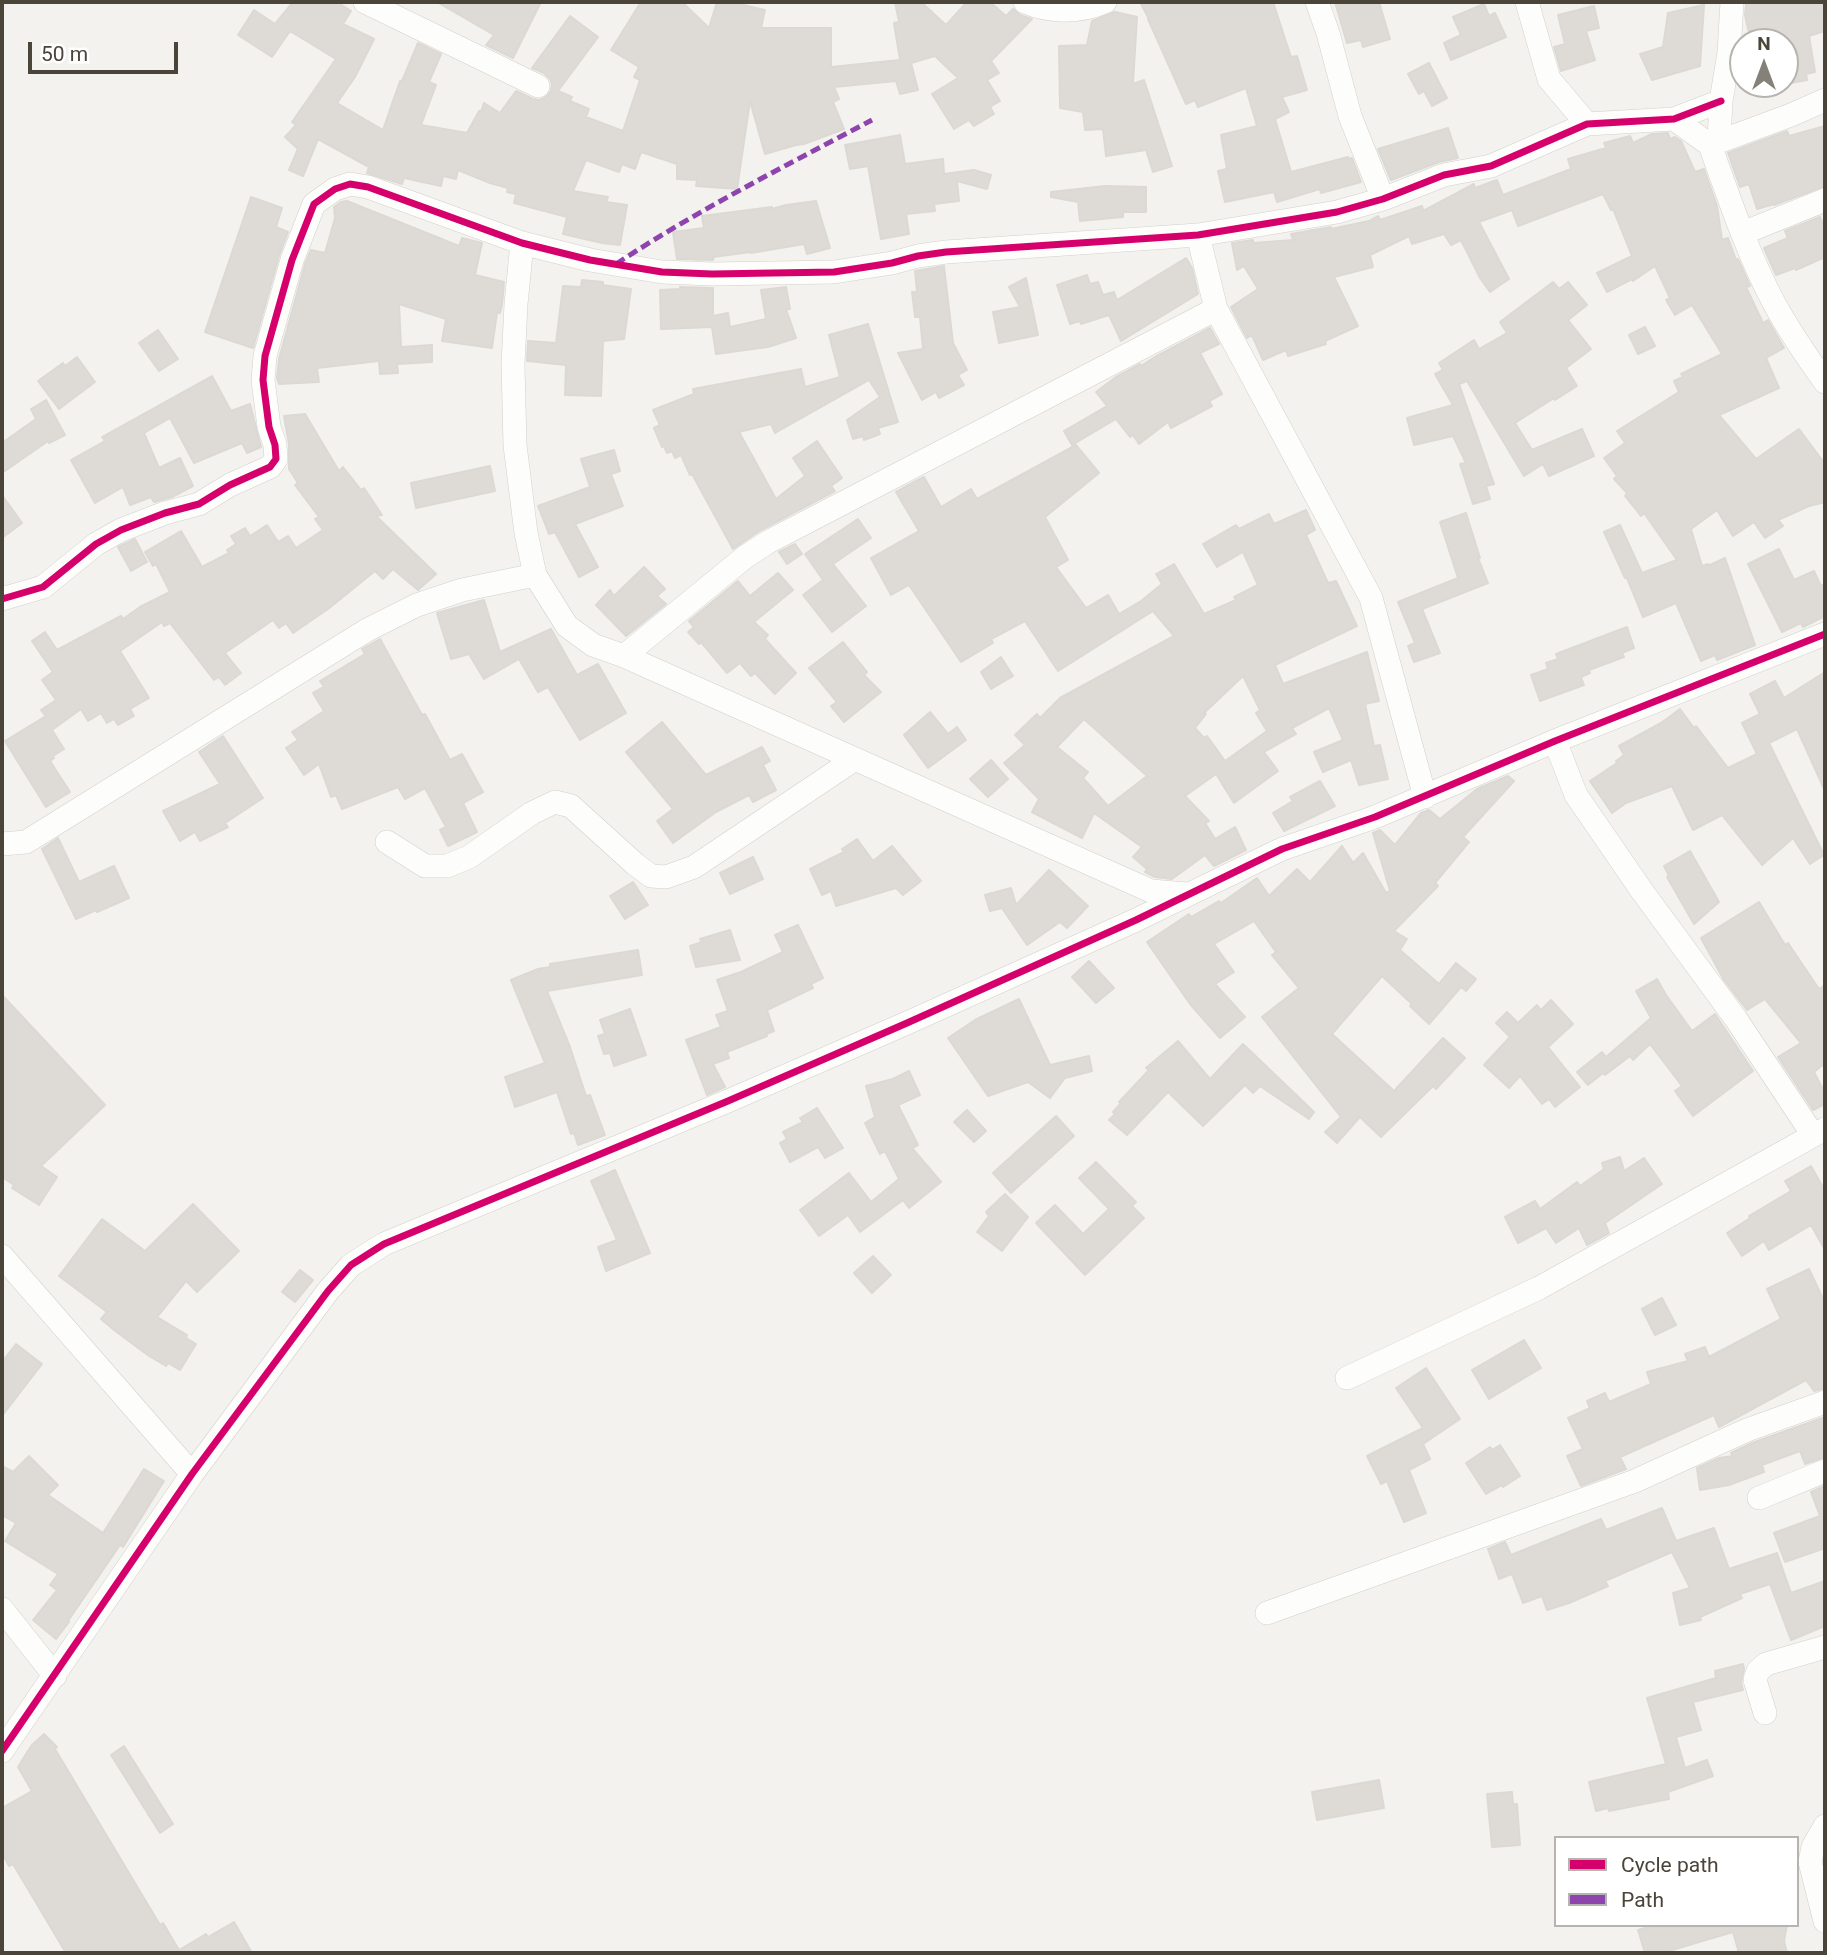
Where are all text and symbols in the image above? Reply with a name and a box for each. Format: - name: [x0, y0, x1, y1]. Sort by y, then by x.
- scale bar: [32, 28, 182, 72]
- north arrow: [1729, 28, 1799, 98]
- text: N: [1757, 32, 1771, 55]
- text: 50 m: [41, 42, 88, 66]
- legend: [1554, 1836, 1799, 1927]
- text: Cycle path: [1621, 1853, 1719, 1877]
- text: Path: [1621, 1888, 1664, 1912]

